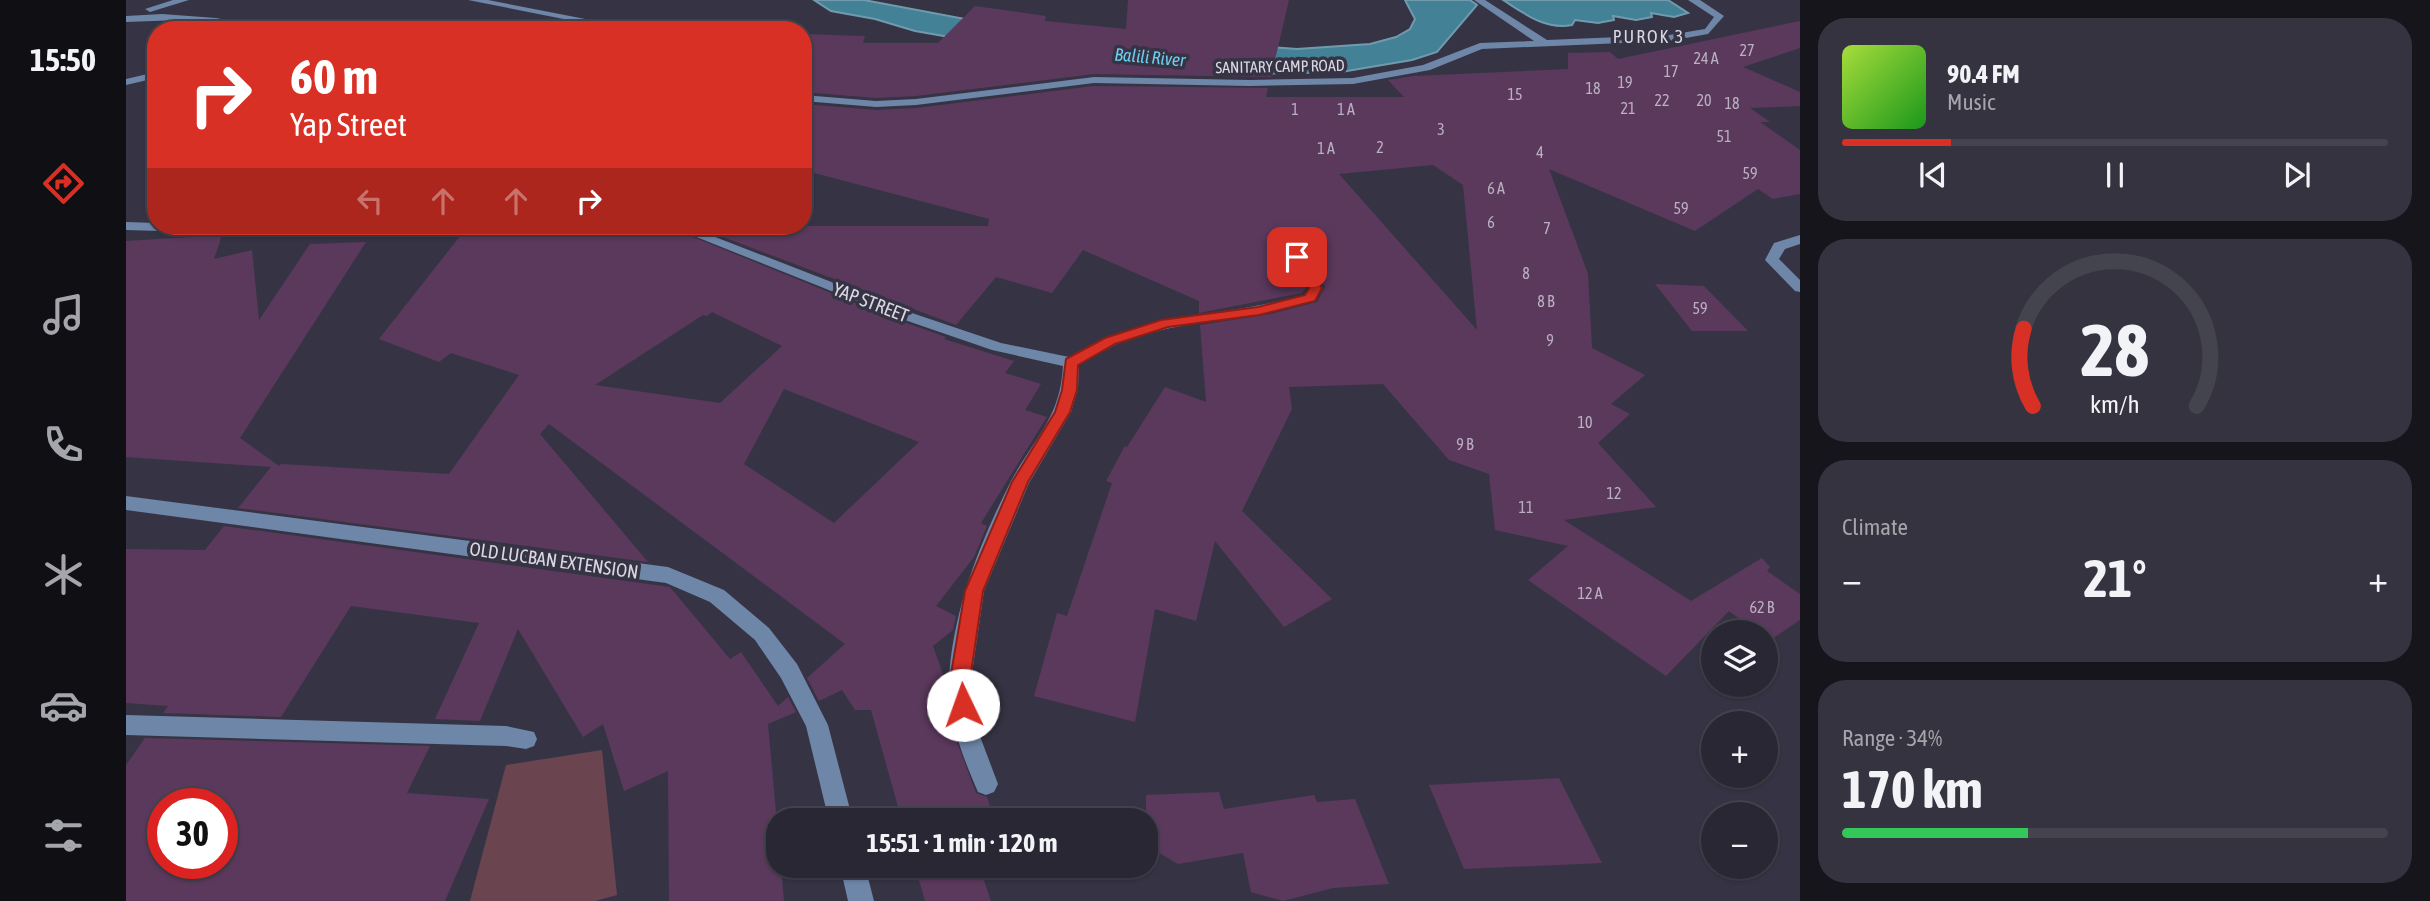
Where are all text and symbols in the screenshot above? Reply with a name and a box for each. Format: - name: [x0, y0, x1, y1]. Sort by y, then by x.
- district label: PUROK 3: [1613, 26, 1685, 47]
- text: 15:50: [30, 41, 96, 78]
- house number: 27: [1739, 41, 1755, 59]
- water label: Balili River: [1114, 43, 1187, 71]
- text: 60 m: [290, 48, 378, 104]
- icon: right: [175, 49, 266, 140]
- house number: 24 A: [1693, 49, 1719, 67]
- street label: SANITARY CAMP ROAD: [1215, 56, 1345, 76]
- text: 90.4 FM: [1947, 59, 2020, 89]
- house number: 17: [1663, 62, 1679, 80]
- house number: 19: [1617, 73, 1633, 91]
- house number: 18: [1585, 79, 1601, 97]
- house number: 15: [1507, 85, 1523, 103]
- text: Music: [1947, 89, 1995, 115]
- house number: 22: [1654, 91, 1670, 109]
- house number: 20: [1696, 91, 1712, 109]
- house number: 18: [1724, 94, 1740, 112]
- house number: 21: [1620, 99, 1636, 117]
- house number: 1: [1291, 100, 1299, 118]
- house number: 1 A: [1337, 100, 1355, 118]
- text: Yap Street: [290, 106, 407, 143]
- house number: 3: [1437, 120, 1445, 138]
- house number: 51: [1716, 127, 1732, 145]
- house number: 2: [1376, 138, 1384, 156]
- house number: 1 A: [1317, 139, 1335, 157]
- house number: 4: [1536, 143, 1544, 161]
- icon: previous: [1914, 156, 1952, 194]
- icon: pause: [2096, 156, 2134, 194]
- icon: next: [2278, 156, 2316, 194]
- icon: directions: [39, 159, 88, 208]
- house number: 59: [1742, 164, 1758, 182]
- house number: 6 A: [1487, 179, 1505, 197]
- icon: left: [351, 182, 389, 220]
- icon: ahead: [424, 182, 462, 220]
- icon: ahead: [497, 182, 535, 220]
- icon: right: [570, 182, 608, 220]
- house number: 59: [1673, 199, 1689, 217]
- house number: 6: [1487, 213, 1495, 231]
- house number: 7: [1543, 219, 1551, 237]
- pin: [1267, 227, 1327, 287]
- icon: arrive: [1278, 238, 1316, 276]
- house number: 8: [1522, 264, 1530, 282]
- street label: YAP STREET: [830, 278, 912, 327]
- icon: music: [39, 290, 88, 339]
- house number: 8 B: [1537, 292, 1555, 310]
- house number: 59: [1692, 299, 1708, 317]
- text: 28: [2081, 309, 2149, 392]
- house number: 9: [1546, 331, 1554, 349]
- text: km/h: [2090, 390, 2140, 418]
- house number: 10: [1577, 413, 1593, 431]
- icon: phone: [39, 420, 88, 469]
- house number: 9 B: [1456, 435, 1474, 453]
- house number: 12: [1606, 484, 1622, 502]
- house number: 11: [1518, 498, 1534, 516]
- text: Climate: [1842, 514, 1908, 540]
- street label: OLD LUCBAN EXTENSION: [468, 537, 640, 583]
- text: 21°: [2083, 548, 2147, 608]
- icon: climate: [39, 550, 88, 599]
- text: −: [1842, 557, 1862, 600]
- text: +: [2368, 557, 2388, 600]
- house number: 12 A: [1577, 584, 1603, 602]
- house number: 62 B: [1750, 598, 1775, 616]
- map controls: [1701, 620, 1778, 879]
- button: layers: [1701, 620, 1778, 697]
- position arrow: [926, 668, 1000, 742]
- icon: car: [39, 681, 88, 730]
- button: +: [1701, 711, 1778, 788]
- text: Range · 34%: [1842, 725, 1942, 751]
- text: 170 km: [1842, 759, 1983, 819]
- speed limit sign: 30: [147, 788, 238, 879]
- button: −: [1701, 802, 1778, 879]
- icon: filters: [39, 811, 88, 860]
- text: 15:51 · 1 min · 120 m: [867, 828, 1057, 858]

